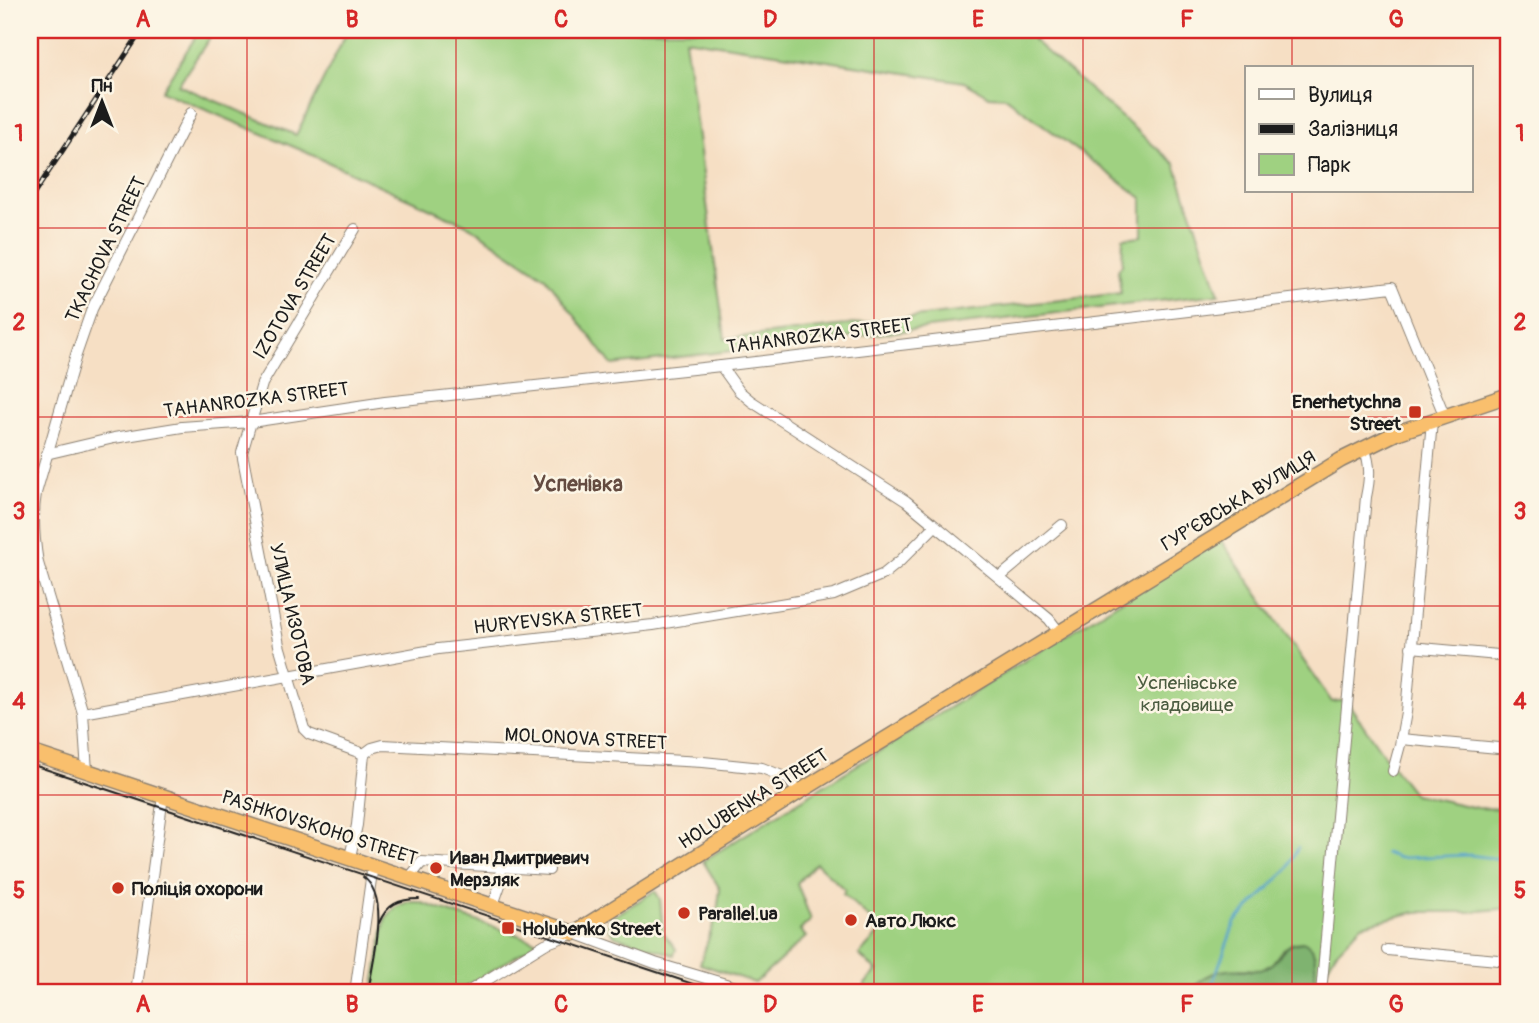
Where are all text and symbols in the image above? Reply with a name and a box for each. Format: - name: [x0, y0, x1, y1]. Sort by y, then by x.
- text: A: [136, 5, 151, 34]
- text: B: [345, 5, 359, 34]
- text: C: [554, 5, 568, 34]
- text: D: [763, 5, 777, 34]
- text: E: [972, 5, 984, 34]
- text: F: [1180, 5, 1194, 34]
- text: G: [1388, 5, 1404, 34]
- north arrow: [66, 66, 136, 136]
- legend: [1245, 66, 1472, 192]
- text: Пн: [92, 74, 112, 98]
- text: Вулиця: [1308, 82, 1372, 109]
- text: Залізниця: [1308, 116, 1398, 143]
- text: 1: [15, 119, 24, 148]
- text: 1: [1516, 119, 1525, 148]
- text: Парк: [1308, 152, 1351, 179]
- street label: TKACHOVA STREET: [60, 173, 152, 326]
- street label: IZOTOVA STREET: [248, 229, 342, 364]
- text: 2: [13, 308, 26, 337]
- text: 2: [1514, 308, 1527, 337]
- street label: TAHANROZKA STREET: [725, 313, 913, 359]
- street label: TAHANROZKA STREET: [162, 377, 350, 423]
- place label: Enerhetychna Street: [1292, 390, 1402, 436]
- marker: Enerhetychna Street: [1407, 404, 1423, 420]
- street label: ГУР’ЄВСЬКА ВУЛИЦЯ: [1157, 445, 1320, 557]
- district label: Успенівка: [533, 471, 623, 498]
- text: 3: [13, 497, 25, 526]
- text: 3: [1514, 497, 1526, 526]
- street label: УЛИЦА ИЗОТОВА: [264, 541, 320, 687]
- street label: HURYEVSKA STREET: [472, 598, 644, 640]
- park label: Успенівське кладовище: [1137, 671, 1238, 717]
- text: 4: [12, 687, 26, 716]
- text: 4: [1513, 687, 1527, 716]
- street label: MOLONOVA STREET: [504, 723, 668, 755]
- street label: HOLUBENKA STREET: [674, 743, 833, 855]
- street label: PASHKOVSKOHO STREET: [219, 785, 421, 871]
- place label: Иван Дмитриевич Мерзляк: [450, 846, 589, 892]
- marker: Иван Дмитриевич Мерзляк: [428, 860, 444, 876]
- text: 5: [13, 876, 25, 905]
- text: 5: [1514, 876, 1526, 905]
- place label: Поліція охорони: [132, 877, 263, 901]
- marker: Поліція охорони: [110, 880, 126, 896]
- place label: Parallel.ua: [698, 902, 778, 926]
- marker: Parallel.ua: [676, 905, 692, 921]
- place label: Авто Люкс: [865, 909, 957, 933]
- marker: Авто Люкс: [843, 912, 859, 928]
- place label: Holubenko Street: [522, 917, 662, 941]
- marker: Holubenko Street: [500, 920, 516, 936]
- text: A: [136, 990, 151, 1019]
- text: B: [345, 990, 359, 1019]
- text: C: [554, 990, 568, 1019]
- text: D: [763, 990, 777, 1019]
- text: E: [972, 990, 984, 1019]
- text: F: [1180, 990, 1194, 1019]
- text: G: [1388, 990, 1404, 1019]

